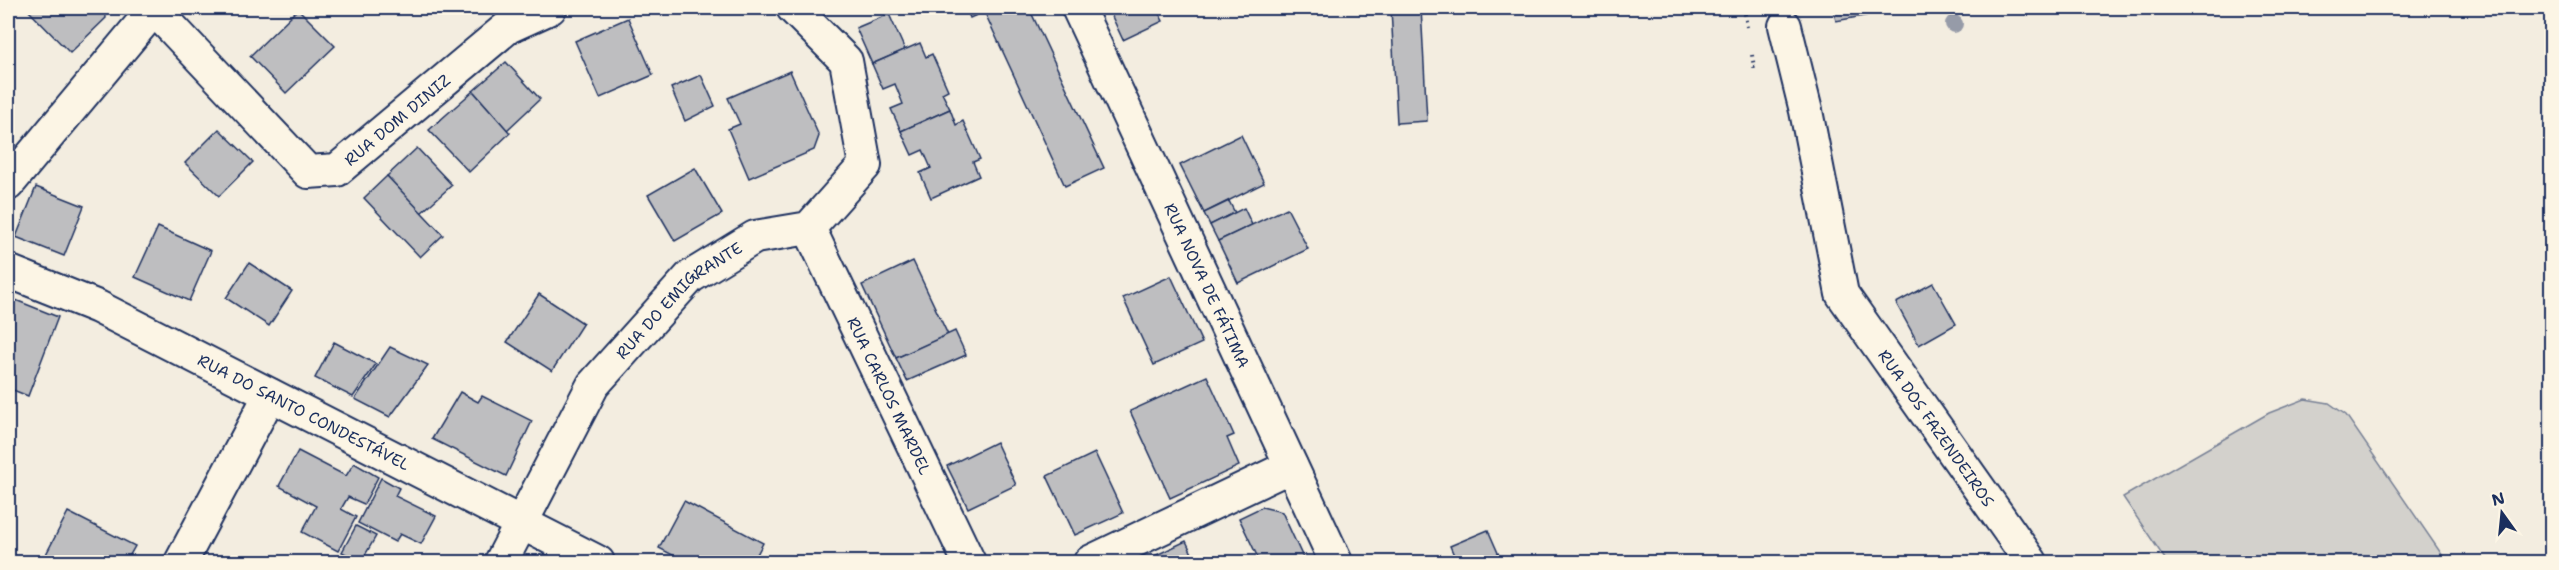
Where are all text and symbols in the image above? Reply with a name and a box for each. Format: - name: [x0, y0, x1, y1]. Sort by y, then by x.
- street label: RUA DOM DINIZ: [340, 69, 455, 170]
- street label: RUA NOVA DE FÁTIMA: [1160, 200, 1255, 371]
- street label: RUA DO EMIGRANTE: [611, 237, 746, 363]
- street label: RUA CARLOS MARDEL: [843, 313, 936, 478]
- street label: RUA DOS FAZENDEIROS: [1874, 345, 1999, 511]
- street label: RUA DO SANTO CONDESTÁVEL: [194, 349, 414, 475]
- north arrow: [2472, 483, 2532, 543]
- text: N: [2489, 487, 2507, 511]

